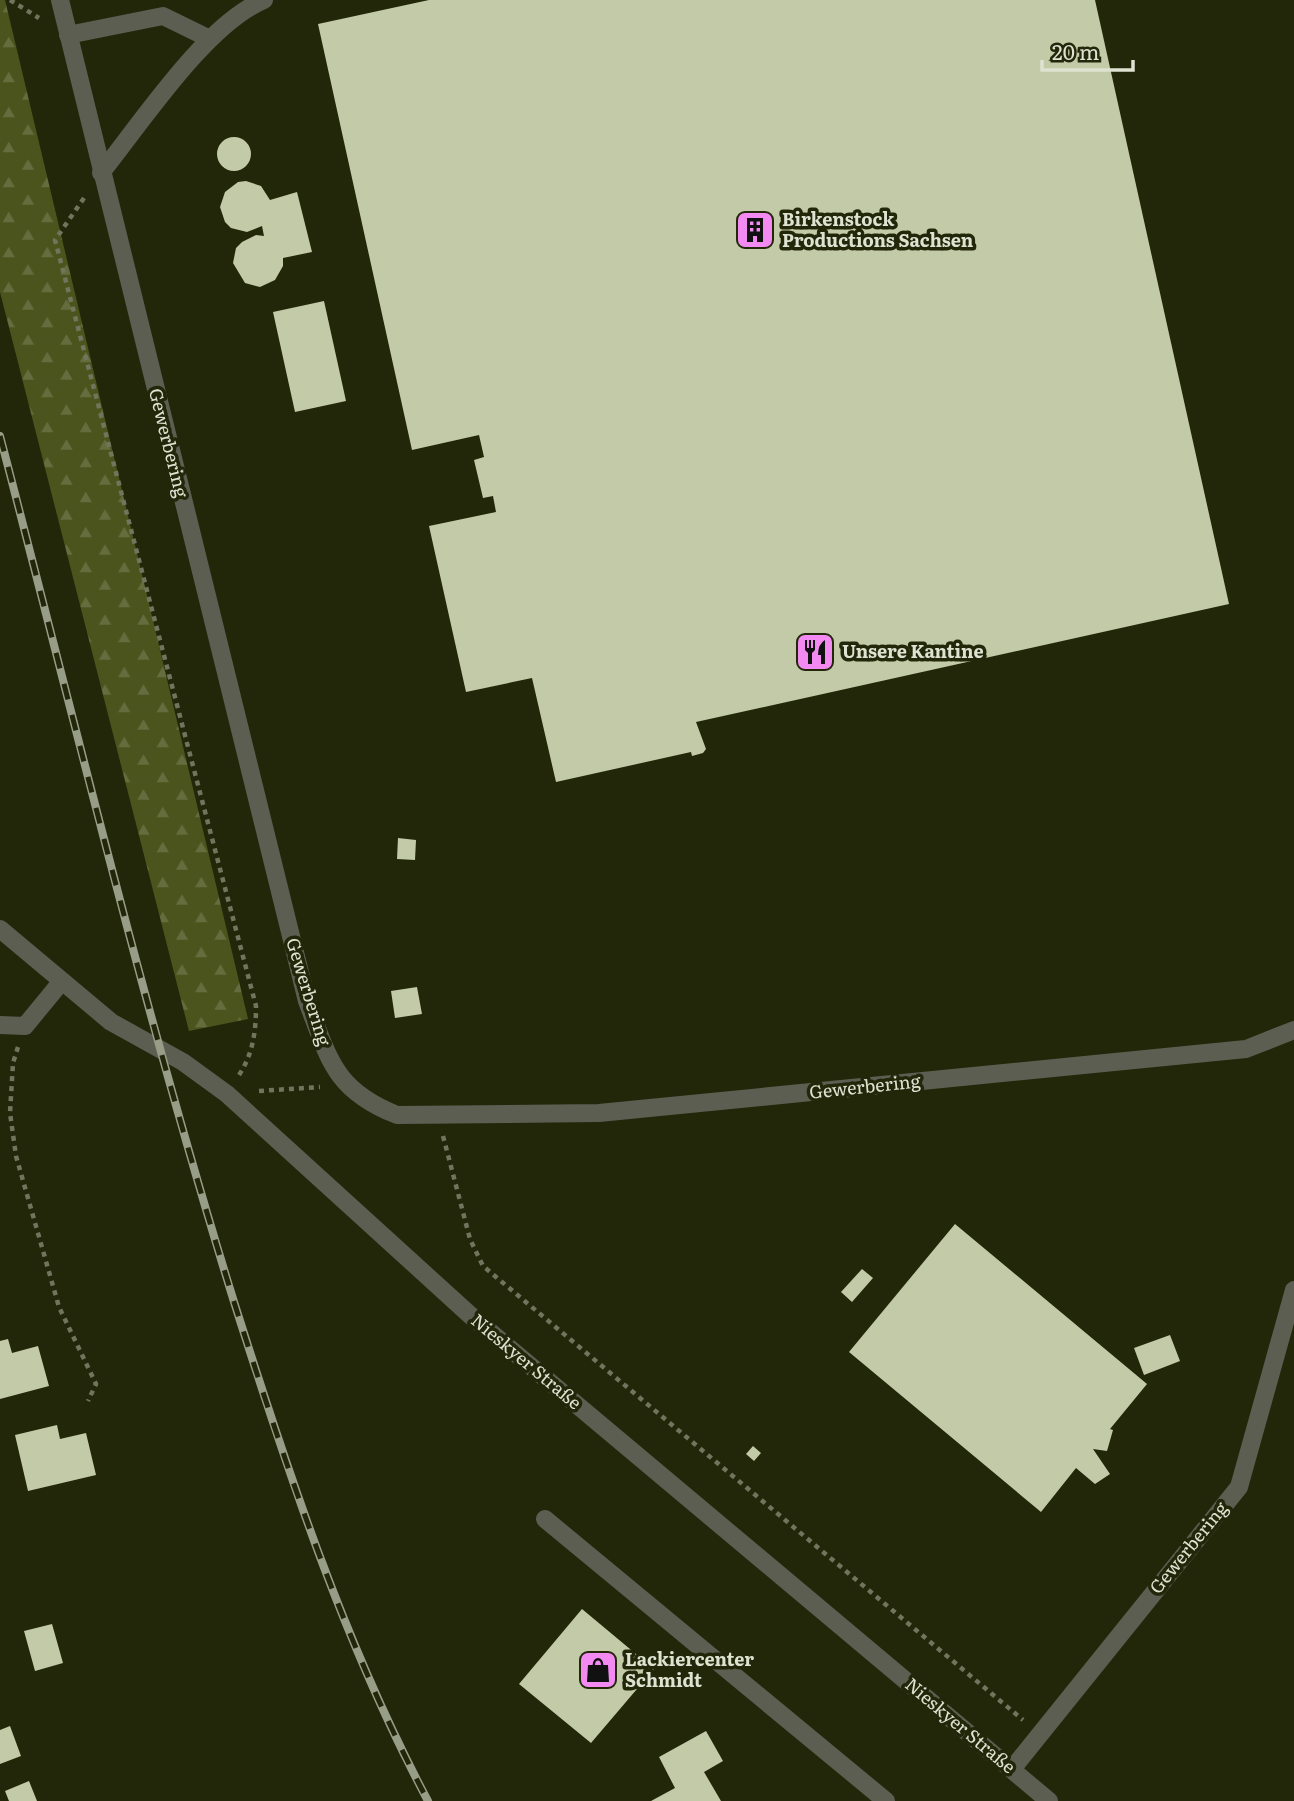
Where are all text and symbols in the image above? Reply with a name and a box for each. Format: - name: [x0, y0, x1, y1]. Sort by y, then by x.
- scale bar: [1042, 28, 1133, 72]
- text: 20 m: [1052, 35, 1099, 66]
- place label: Birkenstock Productions Sachsen: [782, 205, 974, 253]
- building icon: Birkenstock Productions Sachsen: [734, 209, 776, 251]
- street label: Gewerbering: [143, 385, 196, 501]
- restaurant icon: Unsere Kantine: [794, 631, 836, 673]
- place label: Unsere Kantine: [842, 637, 984, 664]
- street label: Gewerbering: [280, 934, 339, 1050]
- street label: Gewerbering: [808, 1066, 923, 1105]
- street label: Nieskyer Straße: [466, 1306, 588, 1415]
- street label: Gewerbering: [1142, 1494, 1234, 1599]
- place label: Lackiercenter Schmidt: [625, 1645, 754, 1693]
- shop icon: Lackiercenter Schmidt: [577, 1649, 619, 1691]
- street label: Nieskyer Straße: [900, 1670, 1022, 1779]

